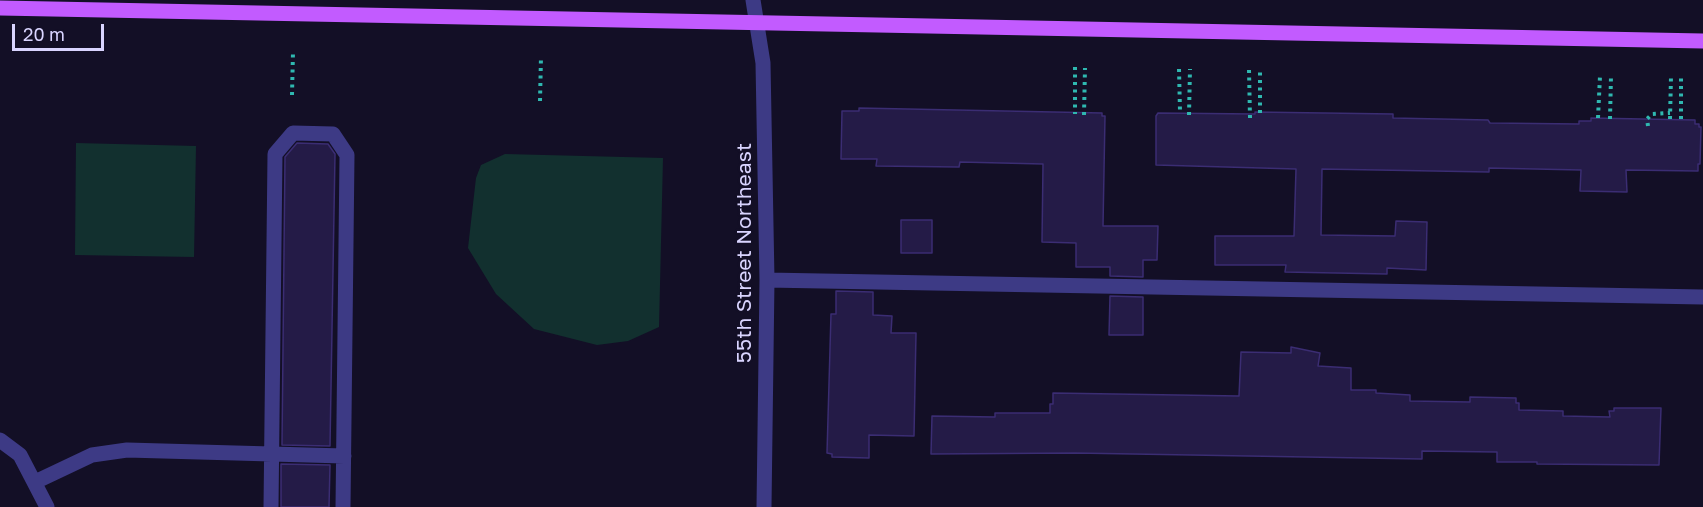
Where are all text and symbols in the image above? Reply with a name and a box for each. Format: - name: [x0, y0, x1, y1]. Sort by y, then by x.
- scale bar: [15, 12, 106, 50]
- text: 20 m: [23, 23, 65, 45]
- street label: 55th Street Northeast: [731, 143, 757, 363]

